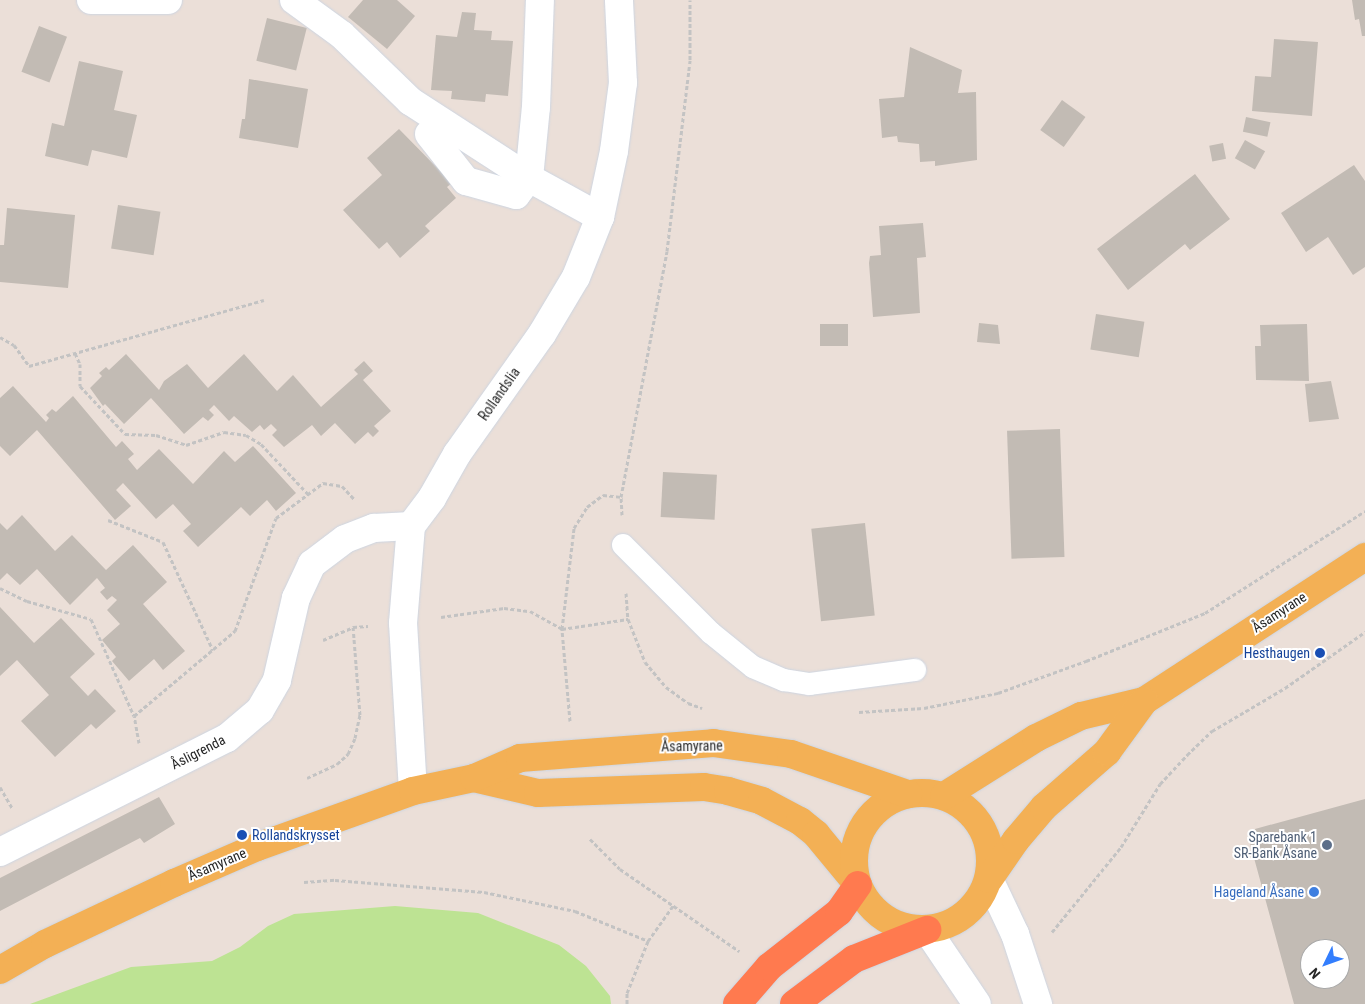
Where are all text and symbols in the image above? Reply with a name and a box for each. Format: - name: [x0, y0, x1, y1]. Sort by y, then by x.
- street label: Rollandslia: [475, 364, 523, 424]
- street label: Åsamyrane: [1249, 588, 1309, 636]
- place label: Hesthaugen: [1244, 645, 1310, 661]
- marker: Hesthaugen: [1314, 647, 1326, 659]
- street label: Åsligrenda: [168, 731, 228, 773]
- street label: Åsamyrane: [661, 737, 723, 755]
- place label: Rollandskrysset: [252, 827, 340, 843]
- marker: Rollandskrysset: [236, 829, 248, 841]
- place label: Sparebank 1 SR-Bank Åsane: [1234, 829, 1317, 862]
- marker: Sparebank 1 SR-Bank Åsane: [1321, 839, 1333, 851]
- street label: Åsamyrane: [185, 844, 249, 884]
- place label: Hageland Åsane: [1214, 884, 1304, 900]
- marker: Hageland Åsane: [1308, 886, 1320, 898]
- north arrow: [1300, 939, 1350, 989]
- text: N: [1306, 965, 1323, 982]

